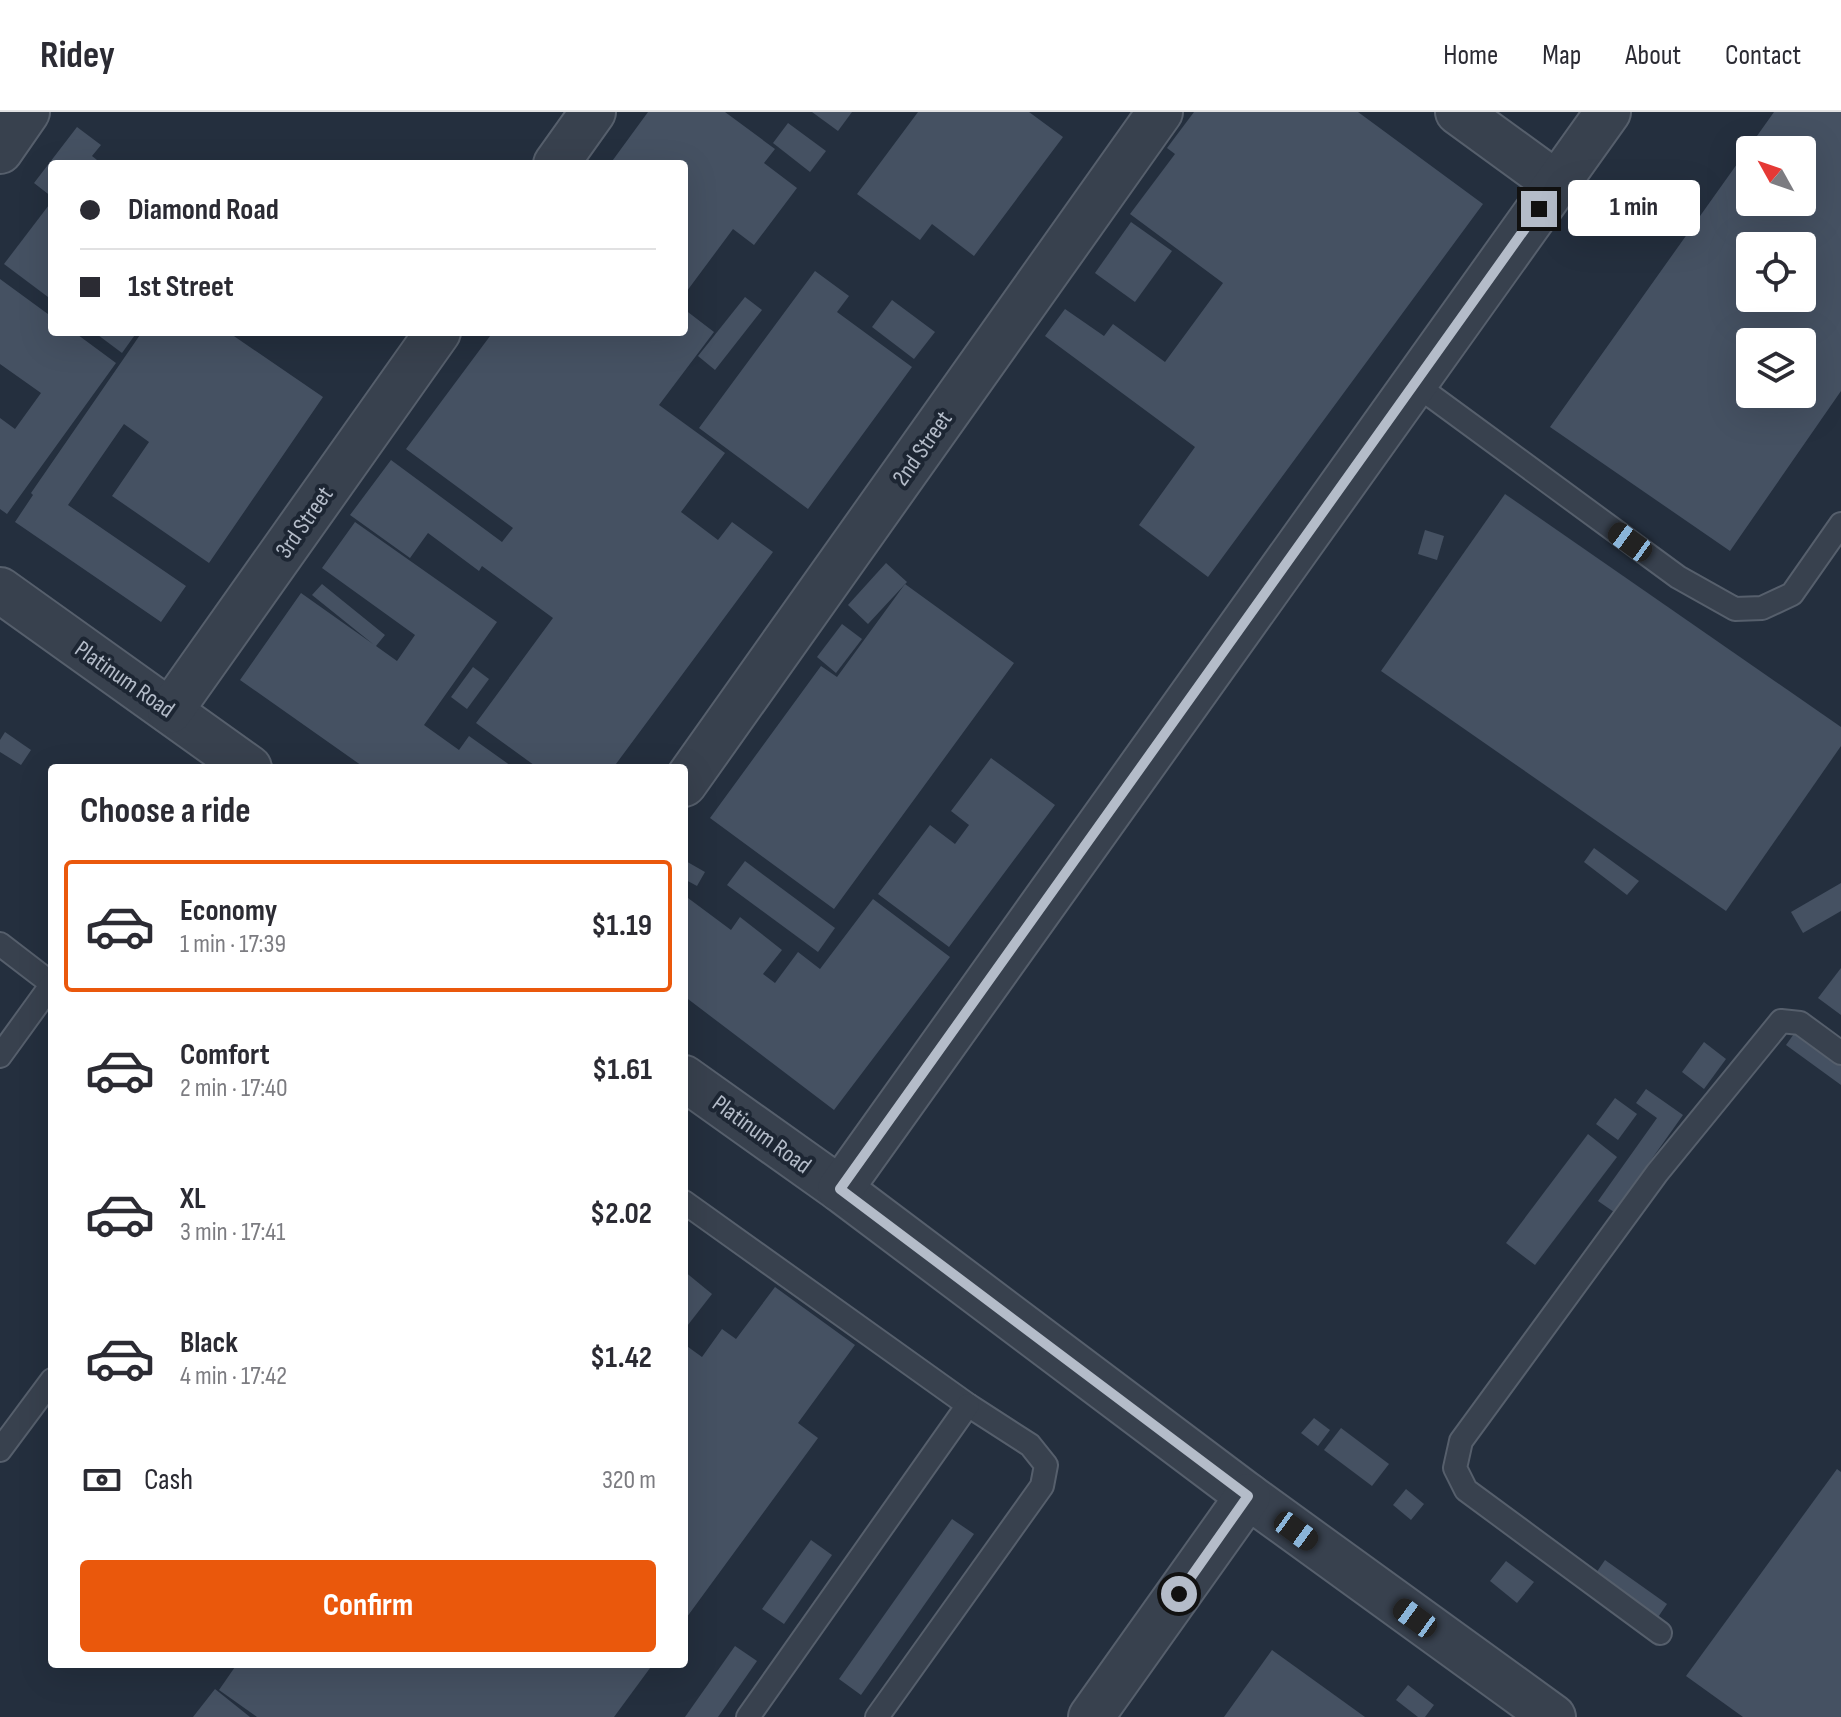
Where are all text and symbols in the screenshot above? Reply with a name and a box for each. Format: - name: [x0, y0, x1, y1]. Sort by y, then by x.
- text: Ridey: [40, 33, 115, 78]
- text: Home: [1443, 39, 1498, 72]
- text: Map: [1542, 39, 1581, 72]
- text: About: [1625, 39, 1681, 72]
- text: Contact: [1725, 39, 1801, 72]
- north arrow: [1736, 136, 1816, 216]
- map controls: [1736, 136, 1816, 408]
- callout: 1 min: [1567, 181, 1699, 237]
- route end: [1521, 191, 1557, 227]
- text: Diamond Road: [128, 192, 279, 228]
- text: 1 min: [1610, 192, 1658, 223]
- button: locate: [1736, 232, 1816, 312]
- text: 1st Street: [128, 269, 234, 305]
- button: layers: [1736, 328, 1816, 408]
- street label: 2nd Street: [886, 405, 959, 491]
- street label: 3rd Street: [269, 481, 340, 564]
- car: [1604, 518, 1656, 566]
- street label: Platinum Road: [69, 635, 180, 724]
- text: Choose a ride: [80, 790, 251, 833]
- icon: car: [84, 890, 156, 962]
- text: Economy: [180, 893, 277, 929]
- text: $1.19: [591, 908, 652, 944]
- text: 1 min · 17:39: [180, 929, 286, 960]
- icon: car: [84, 1034, 156, 1106]
- text: Comfort: [180, 1037, 270, 1073]
- text: $1.61: [592, 1052, 652, 1088]
- text: 2 min · 17:40: [180, 1073, 288, 1104]
- street label: Platinum Road: [707, 1089, 817, 1180]
- icon: car: [84, 1178, 156, 1250]
- text: XL: [180, 1181, 206, 1217]
- text: $2.02: [590, 1196, 652, 1232]
- text: 3 min · 17:41: [180, 1217, 285, 1248]
- icon: car: [84, 1322, 156, 1394]
- text: Black: [180, 1325, 238, 1361]
- text: $1.42: [590, 1340, 652, 1376]
- text: 4 min · 17:42: [180, 1361, 287, 1392]
- icon: cash: [80, 1458, 124, 1502]
- text: Cash: [144, 1462, 193, 1498]
- text: 320 m: [602, 1465, 656, 1496]
- car: [1270, 1507, 1322, 1555]
- button: Confirm: [80, 1560, 656, 1652]
- route start: [1161, 1576, 1197, 1612]
- car: [1389, 1594, 1441, 1642]

